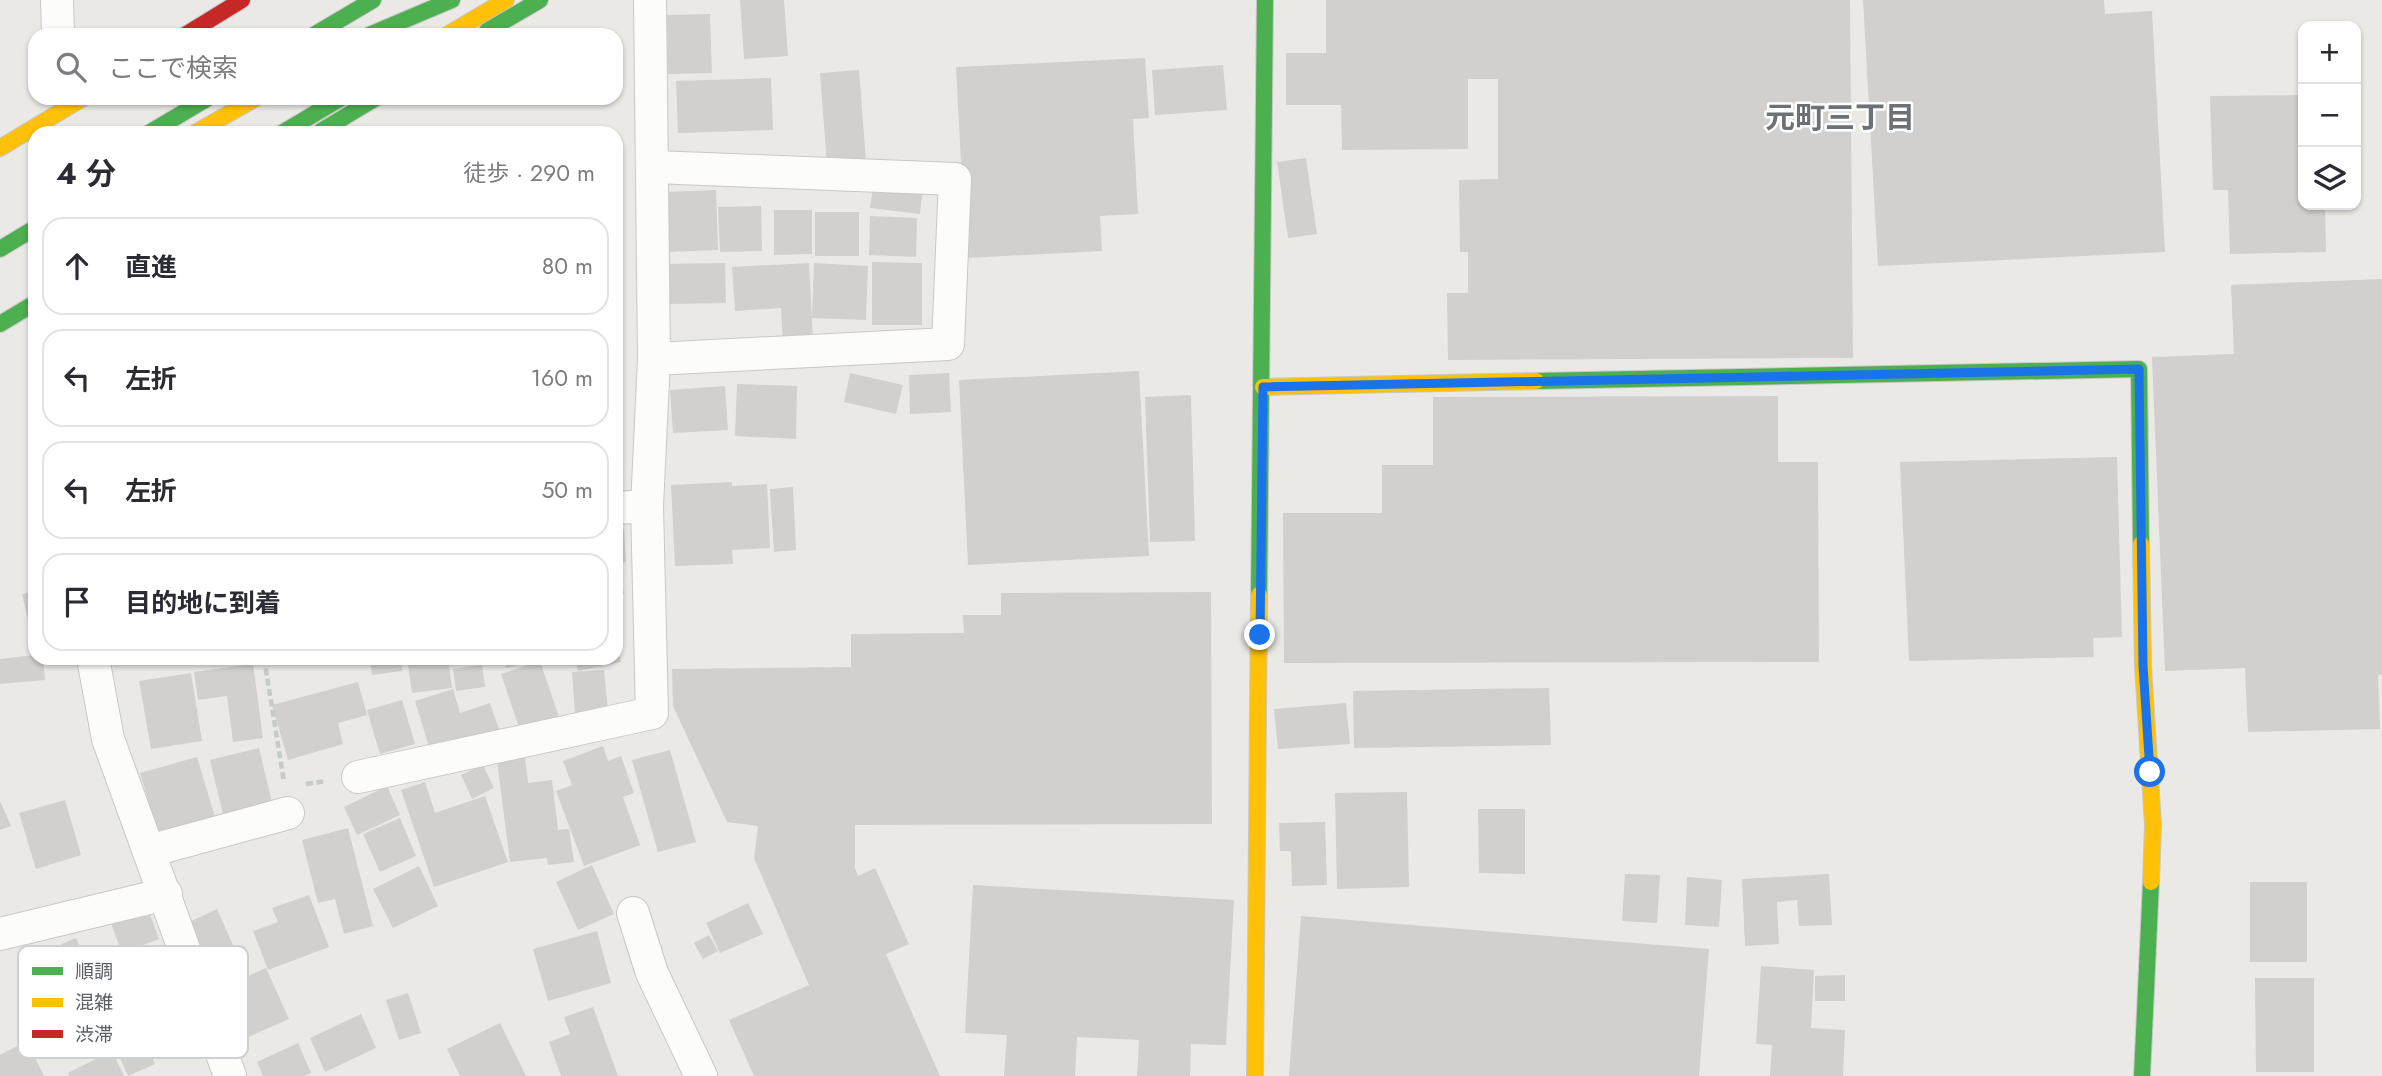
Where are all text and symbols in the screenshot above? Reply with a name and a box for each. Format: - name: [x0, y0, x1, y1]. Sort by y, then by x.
- map controls: [2298, 21, 2361, 210]
- button: +: [2298, 21, 2361, 84]
- search box: [28, 28, 623, 105]
- icon: search: [52, 48, 90, 86]
- text: ここで検索: [108, 49, 238, 87]
- button: −: [2298, 84, 2361, 147]
- district label: 元町三丁目: [1765, 96, 1915, 139]
- button: layers: [2298, 147, 2361, 210]
- text: 4 分: [56, 152, 116, 195]
- text: 徒歩 · 290 m: [463, 156, 595, 190]
- icon: ahead: [58, 247, 96, 285]
- text: 直進: [125, 248, 177, 286]
- text: 80 m: [542, 249, 593, 283]
- icon: left: [58, 359, 96, 397]
- text: 左折: [125, 360, 177, 398]
- text: 160 m: [531, 361, 593, 395]
- icon: left: [58, 471, 96, 509]
- text: 左折: [125, 472, 177, 510]
- text: 50 m: [541, 473, 593, 507]
- icon: arrive: [58, 583, 96, 621]
- text: 目的地に到着: [125, 584, 281, 622]
- route end: [1244, 619, 1275, 650]
- route start: [2134, 756, 2165, 787]
- legend: [18, 946, 248, 1058]
- text: 順調: [75, 958, 113, 985]
- text: 混雑: [75, 989, 113, 1016]
- text: 渋滞: [75, 1021, 113, 1048]

